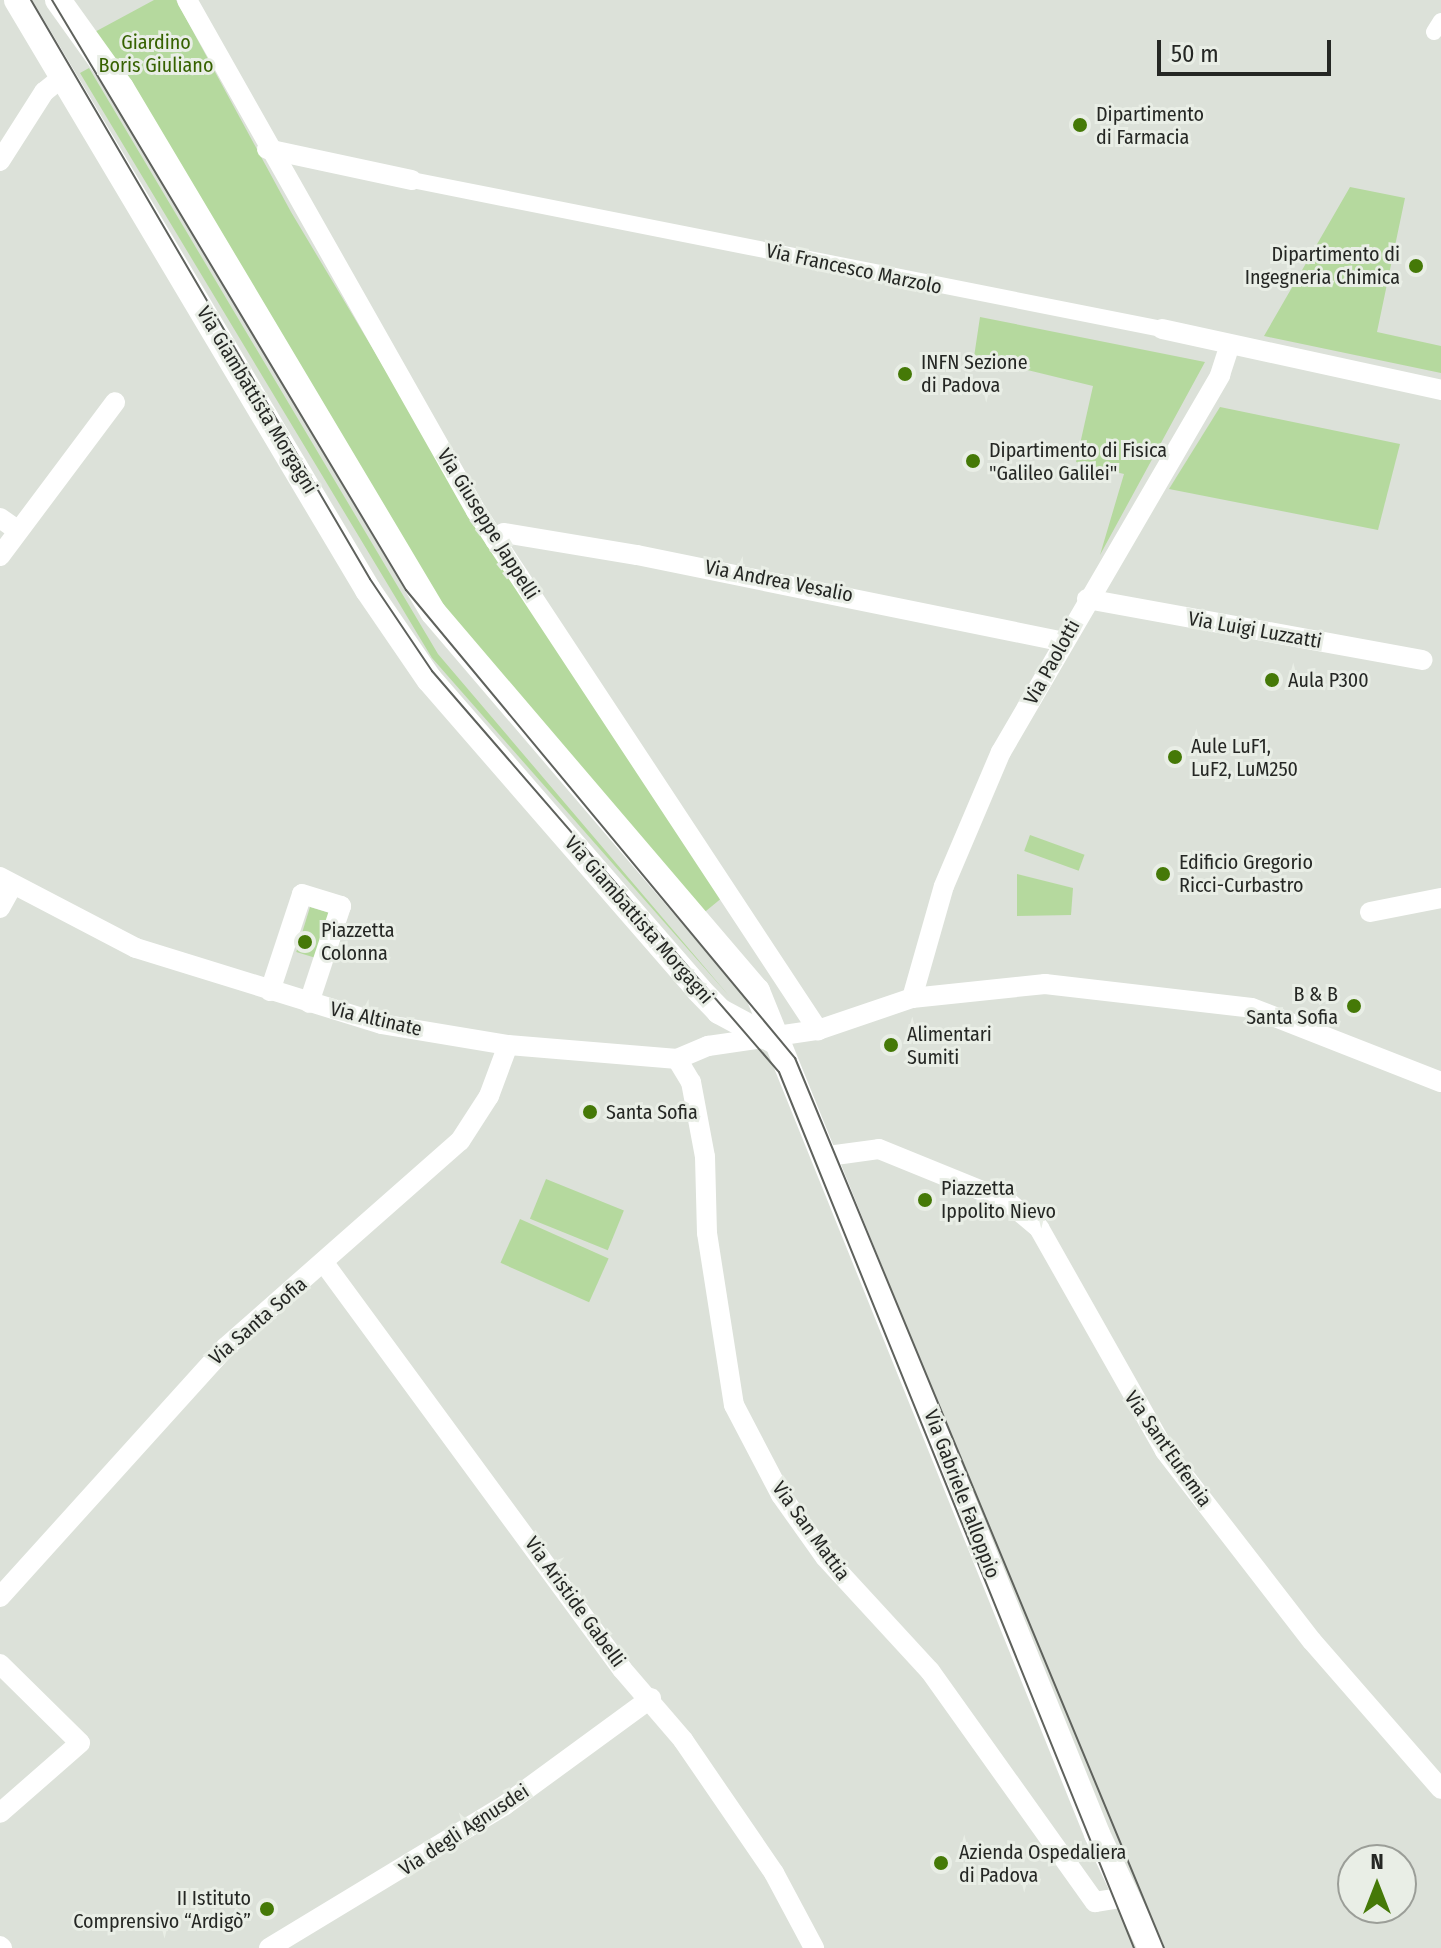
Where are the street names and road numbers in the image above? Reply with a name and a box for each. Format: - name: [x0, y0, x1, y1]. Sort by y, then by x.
- street label: Via Francesco Marzolo: [764, 239, 944, 299]
- street label: Via Giambattista Morgagni: [192, 302, 322, 498]
- street label: Via Giuseppe Jappelli: [432, 444, 544, 604]
- street label: Via Andrea Vesalio: [703, 555, 855, 607]
- street label: Via Luigi Luzzatti: [1186, 606, 1324, 654]
- street label: Via Paolotti: [1019, 615, 1085, 709]
- street label: Via Giambattista Morgagni: [560, 831, 718, 1009]
- street label: Via Altinate: [328, 997, 424, 1041]
- street label: Via Santa Sofia: [204, 1272, 312, 1370]
- street label: Via Sant'Eufemia: [1119, 1386, 1217, 1512]
- street label: Via Gabriele Falloppio: [919, 1406, 1005, 1582]
- street label: Via San Mattia: [767, 1477, 855, 1585]
- street label: Via Aristide Gabelli: [520, 1532, 630, 1672]
- street label: Via degli Agnusdei: [395, 1779, 533, 1881]

